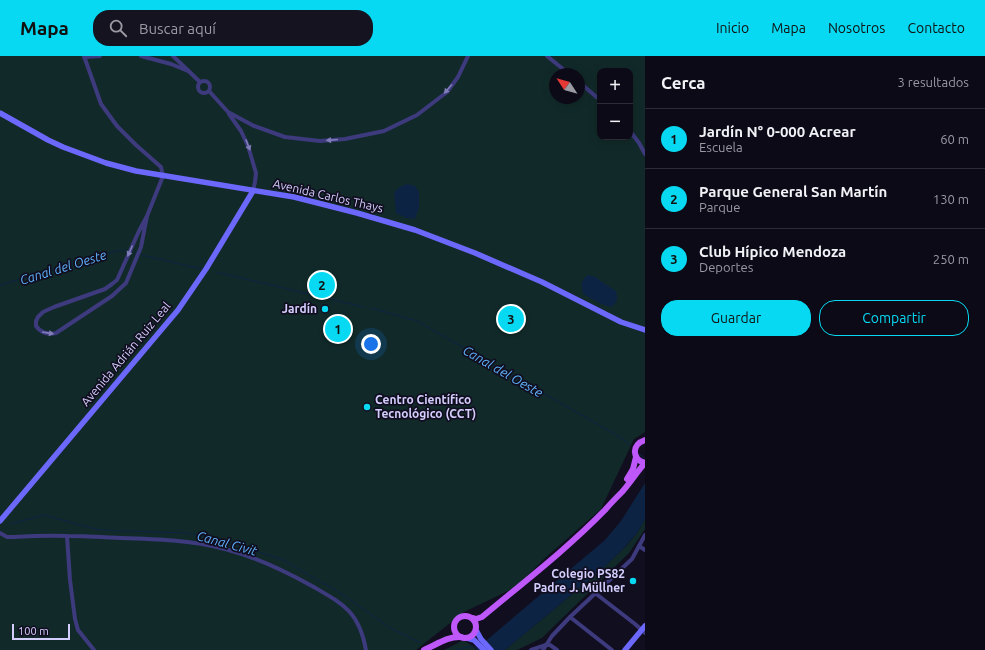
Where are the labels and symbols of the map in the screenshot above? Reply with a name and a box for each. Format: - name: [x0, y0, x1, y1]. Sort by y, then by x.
- north arrow: [549, 68, 585, 104]
- one-way arrow: [444, 84, 453, 95]
- one-way arrow: [326, 137, 338, 144]
- one-way arrow: [245, 140, 251, 152]
- street label: Avenida Carlos Thays: [272, 177, 384, 215]
- one-way arrow: [127, 245, 133, 257]
- water label: Canal del Oeste: [18, 247, 108, 287]
- pin: 2: [309, 270, 335, 300]
- street label: Avenida Adrián Ruiz Leal: [78, 299, 173, 408]
- place label: Jardín: [282, 302, 317, 315]
- marker: Jardín: [320, 304, 330, 314]
- pin: 3: [498, 304, 524, 334]
- pin: 1: [325, 314, 351, 344]
- one-way arrow: [41, 330, 54, 336]
- your location: [361, 334, 381, 354]
- water label: Canal del Oeste: [461, 343, 546, 400]
- place label: Centro Científico Tecnológico (CCT): [375, 393, 476, 421]
- marker: Centro Científico Tecnológico (CCT): [362, 402, 372, 412]
- water label: Canal Civit: [195, 528, 259, 558]
- place label: Colegio PS82 Padre J. Müllner: [533, 567, 625, 594]
- marker: Colegio PS82 Padre J. Müllner: [628, 576, 638, 586]
- scale bar: [12, 622, 70, 641]

